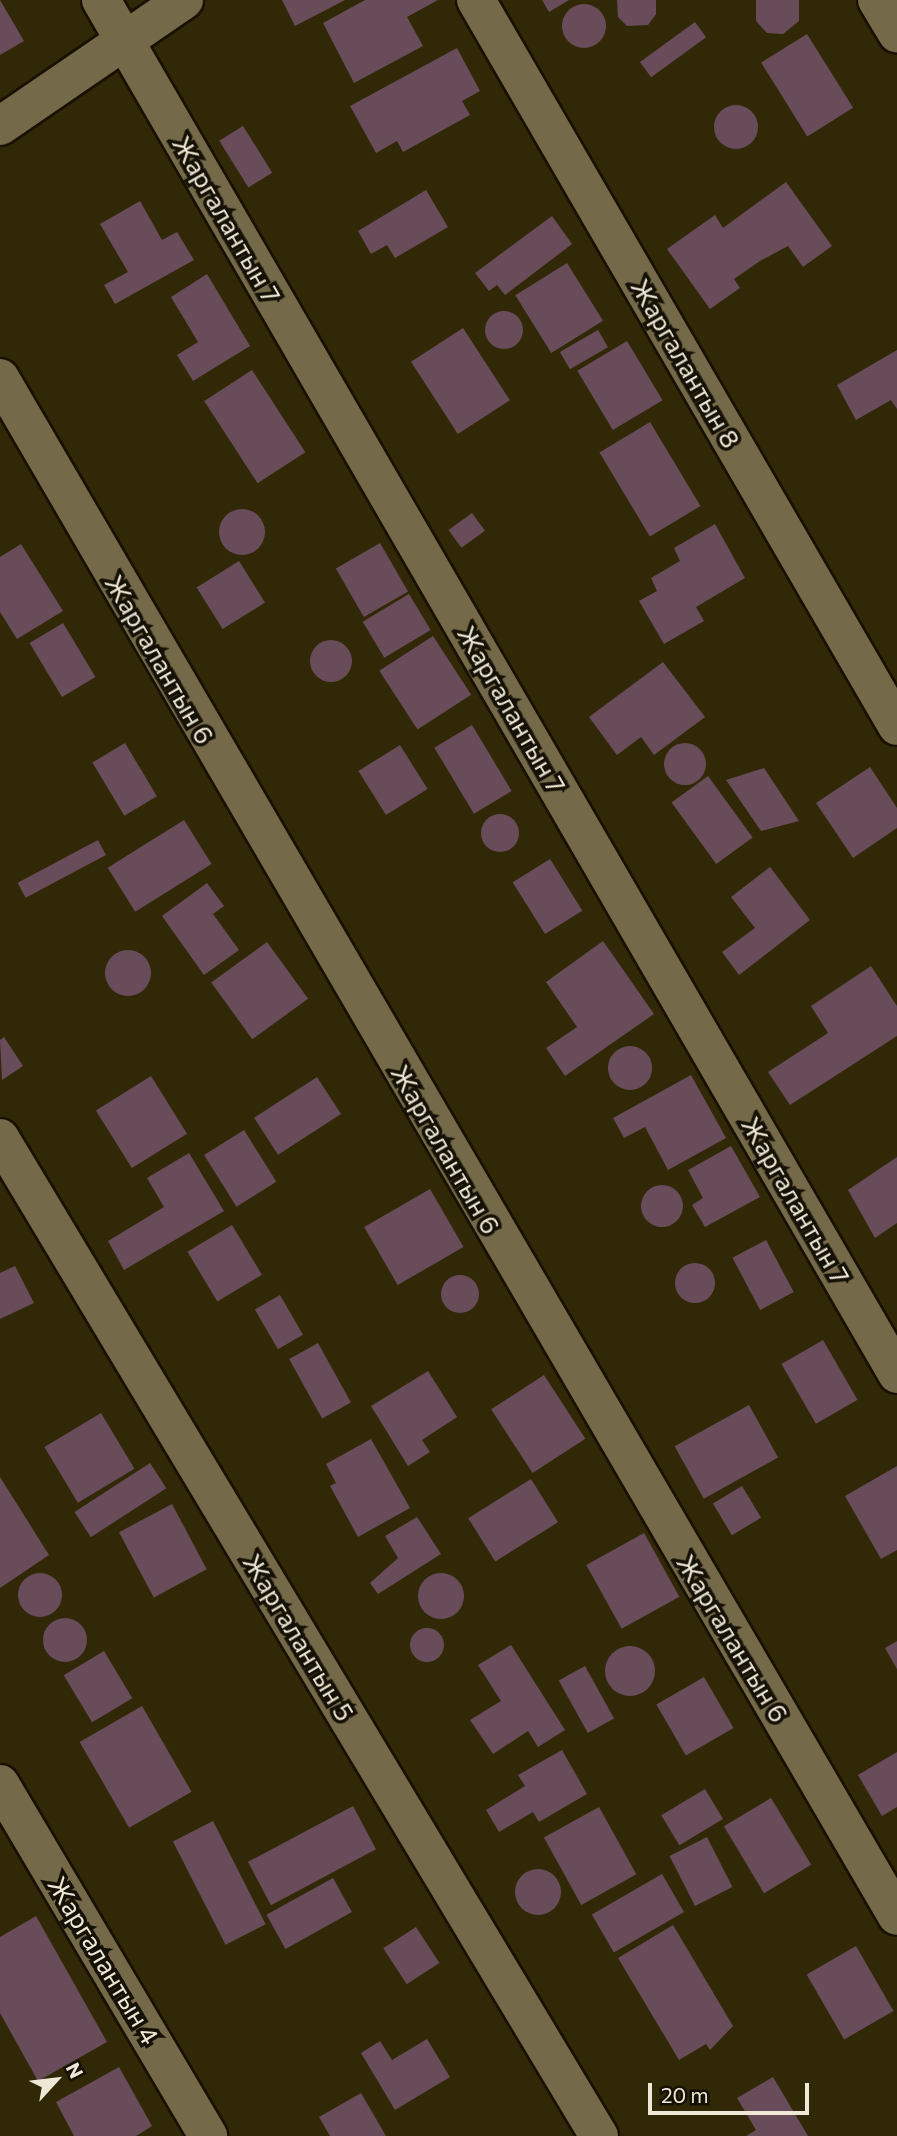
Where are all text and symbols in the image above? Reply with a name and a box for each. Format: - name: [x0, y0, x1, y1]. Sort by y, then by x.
- street label: Жаргалантын 7: [166, 130, 288, 308]
- street label: Жаргалантын 8: [625, 273, 747, 453]
- street label: Жаргалантын 6: [99, 569, 221, 749]
- street label: Жаргалантын 7: [451, 620, 573, 798]
- street label: Жаргалантын 6: [385, 1059, 507, 1239]
- street label: Жаргалантын 7: [735, 1111, 857, 1289]
- street label: Жаргалантын 5: [237, 1548, 361, 1726]
- street label: Жаргалантын 6: [671, 1548, 795, 1728]
- street label: Жаргалантын 4: [42, 1870, 166, 2050]
- north arrow: [21, 2045, 91, 2115]
- text: N: [62, 2059, 89, 2082]
- scale bar: [652, 2070, 813, 2114]
- text: 20 m: [661, 2082, 709, 2107]

